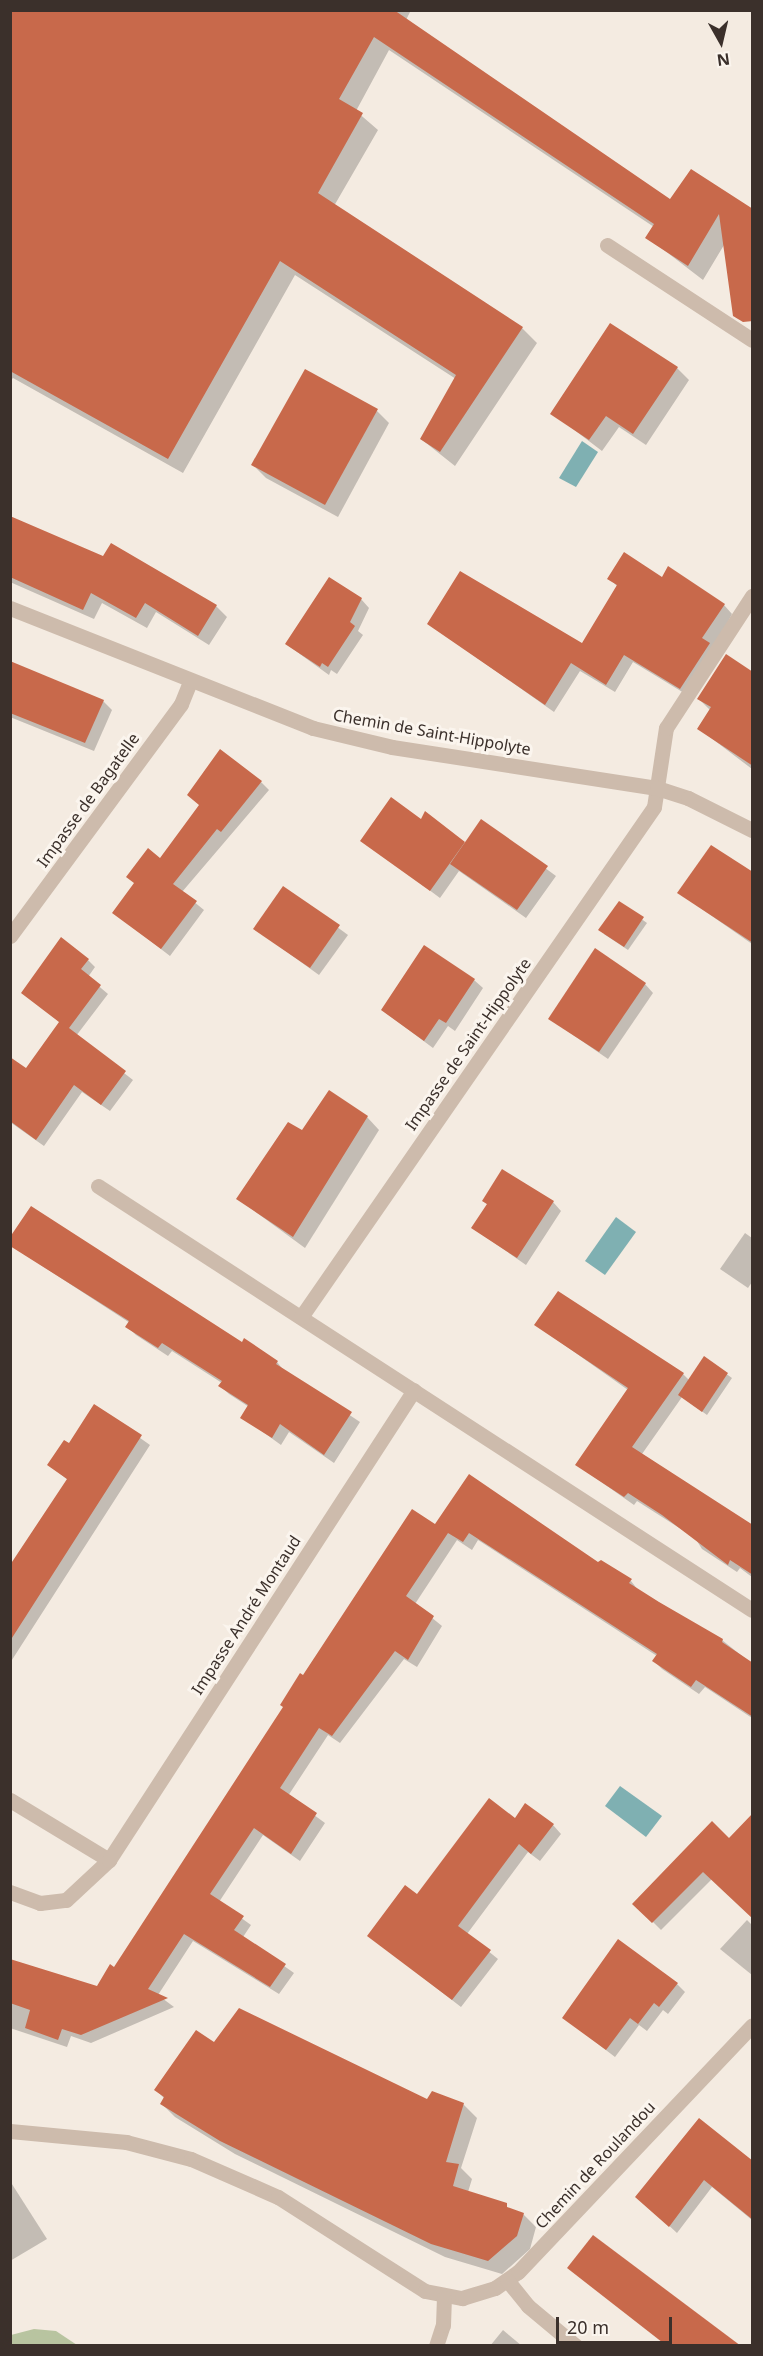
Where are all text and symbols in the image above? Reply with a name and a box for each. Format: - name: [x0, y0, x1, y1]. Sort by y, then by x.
- north arrow: [691, 12, 751, 72]
- text: N: [716, 48, 731, 72]
- street label: Chemin de Saint-Hippolyte: [332, 705, 532, 759]
- street label: Impasse de Bagatelle: [33, 729, 143, 871]
- street label: Impasse de Saint-Hippolyte: [401, 954, 535, 1134]
- street label: Impasse André Montaud: [187, 1532, 305, 1698]
- street label: Chemin de Roulandou: [531, 2097, 659, 2233]
- scale bar: [559, 2305, 674, 2343]
- text: 20 m: [567, 2315, 609, 2339]

